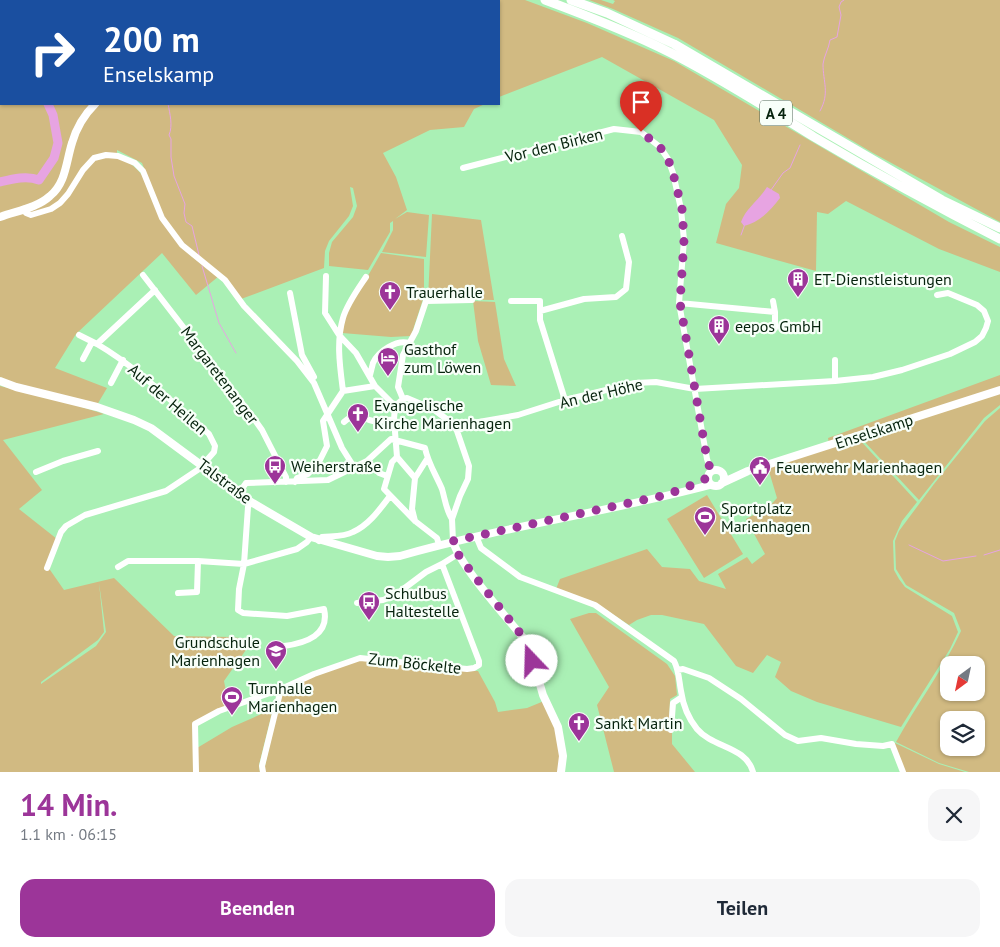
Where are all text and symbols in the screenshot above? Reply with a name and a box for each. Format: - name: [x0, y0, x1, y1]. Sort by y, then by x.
- text: 200 m: [103, 16, 200, 62]
- icon: right: [20, 20, 85, 85]
- text: Enselskamp: [103, 60, 214, 88]
- pin: [620, 81, 662, 132]
- icon: arrive: [627, 88, 655, 116]
- road number: A 4: [760, 100, 792, 126]
- street label: Vor den Birken: [502, 123, 605, 167]
- building icon: ET-Dienstleistungen: [786, 267, 810, 298]
- place label: ET-Dienstleistungen: [814, 269, 952, 289]
- church icon: Trauerhalle: [378, 280, 402, 311]
- place label: Trauerhalle: [406, 282, 483, 302]
- building icon: eepos GmbH: [707, 314, 731, 345]
- place label: eepos GmbH: [735, 316, 822, 336]
- street label: Margaretenanger: [177, 322, 264, 428]
- place label: Gasthof zum Löwen: [404, 339, 481, 377]
- hotel icon: Gasthof zum Löwen: [376, 346, 400, 377]
- street label: Auf der Heilen: [124, 359, 212, 439]
- street label: An der Höhe: [557, 374, 645, 412]
- place label: Evangelische Kirche Marienhagen: [374, 395, 511, 433]
- church icon: Evangelische Kirche Marienhagen: [346, 402, 370, 433]
- street label: Enselskamp: [832, 409, 916, 453]
- street label: Talstraße: [194, 454, 256, 508]
- bus stop icon: Weiherstraße: [263, 454, 287, 485]
- public building icon: Feuerwehr Marienhagen: [748, 455, 772, 486]
- place label: Weiherstraße: [291, 456, 381, 476]
- place label: Feuerwehr Marienhagen: [776, 457, 942, 477]
- place label: Sportplatz Marienhagen: [721, 498, 810, 536]
- sports icon: Sportplatz Marienhagen: [693, 505, 717, 536]
- place label: Schulbus Haltestelle: [385, 583, 459, 621]
- bus stop icon: Schulbus Haltestelle: [357, 590, 381, 621]
- place label: Grundschule Marienhagen: [171, 632, 260, 670]
- position arrow: [505, 634, 557, 686]
- school or university icon: Grundschule Marienhagen: [264, 639, 288, 670]
- street label: Zum Böckelte: [368, 648, 462, 678]
- north arrow: [940, 656, 985, 701]
- map controls: [940, 656, 985, 756]
- place label: Turnhalle Marienhagen: [248, 678, 337, 716]
- sports icon: Turnhalle Marienhagen: [220, 685, 244, 716]
- church icon: Sankt Martin: [567, 711, 591, 742]
- button: layers: [940, 711, 985, 756]
- place label: Sankt Martin: [595, 713, 683, 733]
- text: 14 Min.: [20, 785, 117, 824]
- button: close: [928, 789, 980, 841]
- text: 1.1 km · 06:15: [20, 824, 117, 844]
- button: Beenden: [20, 879, 495, 937]
- button: Teilen: [505, 879, 980, 937]

